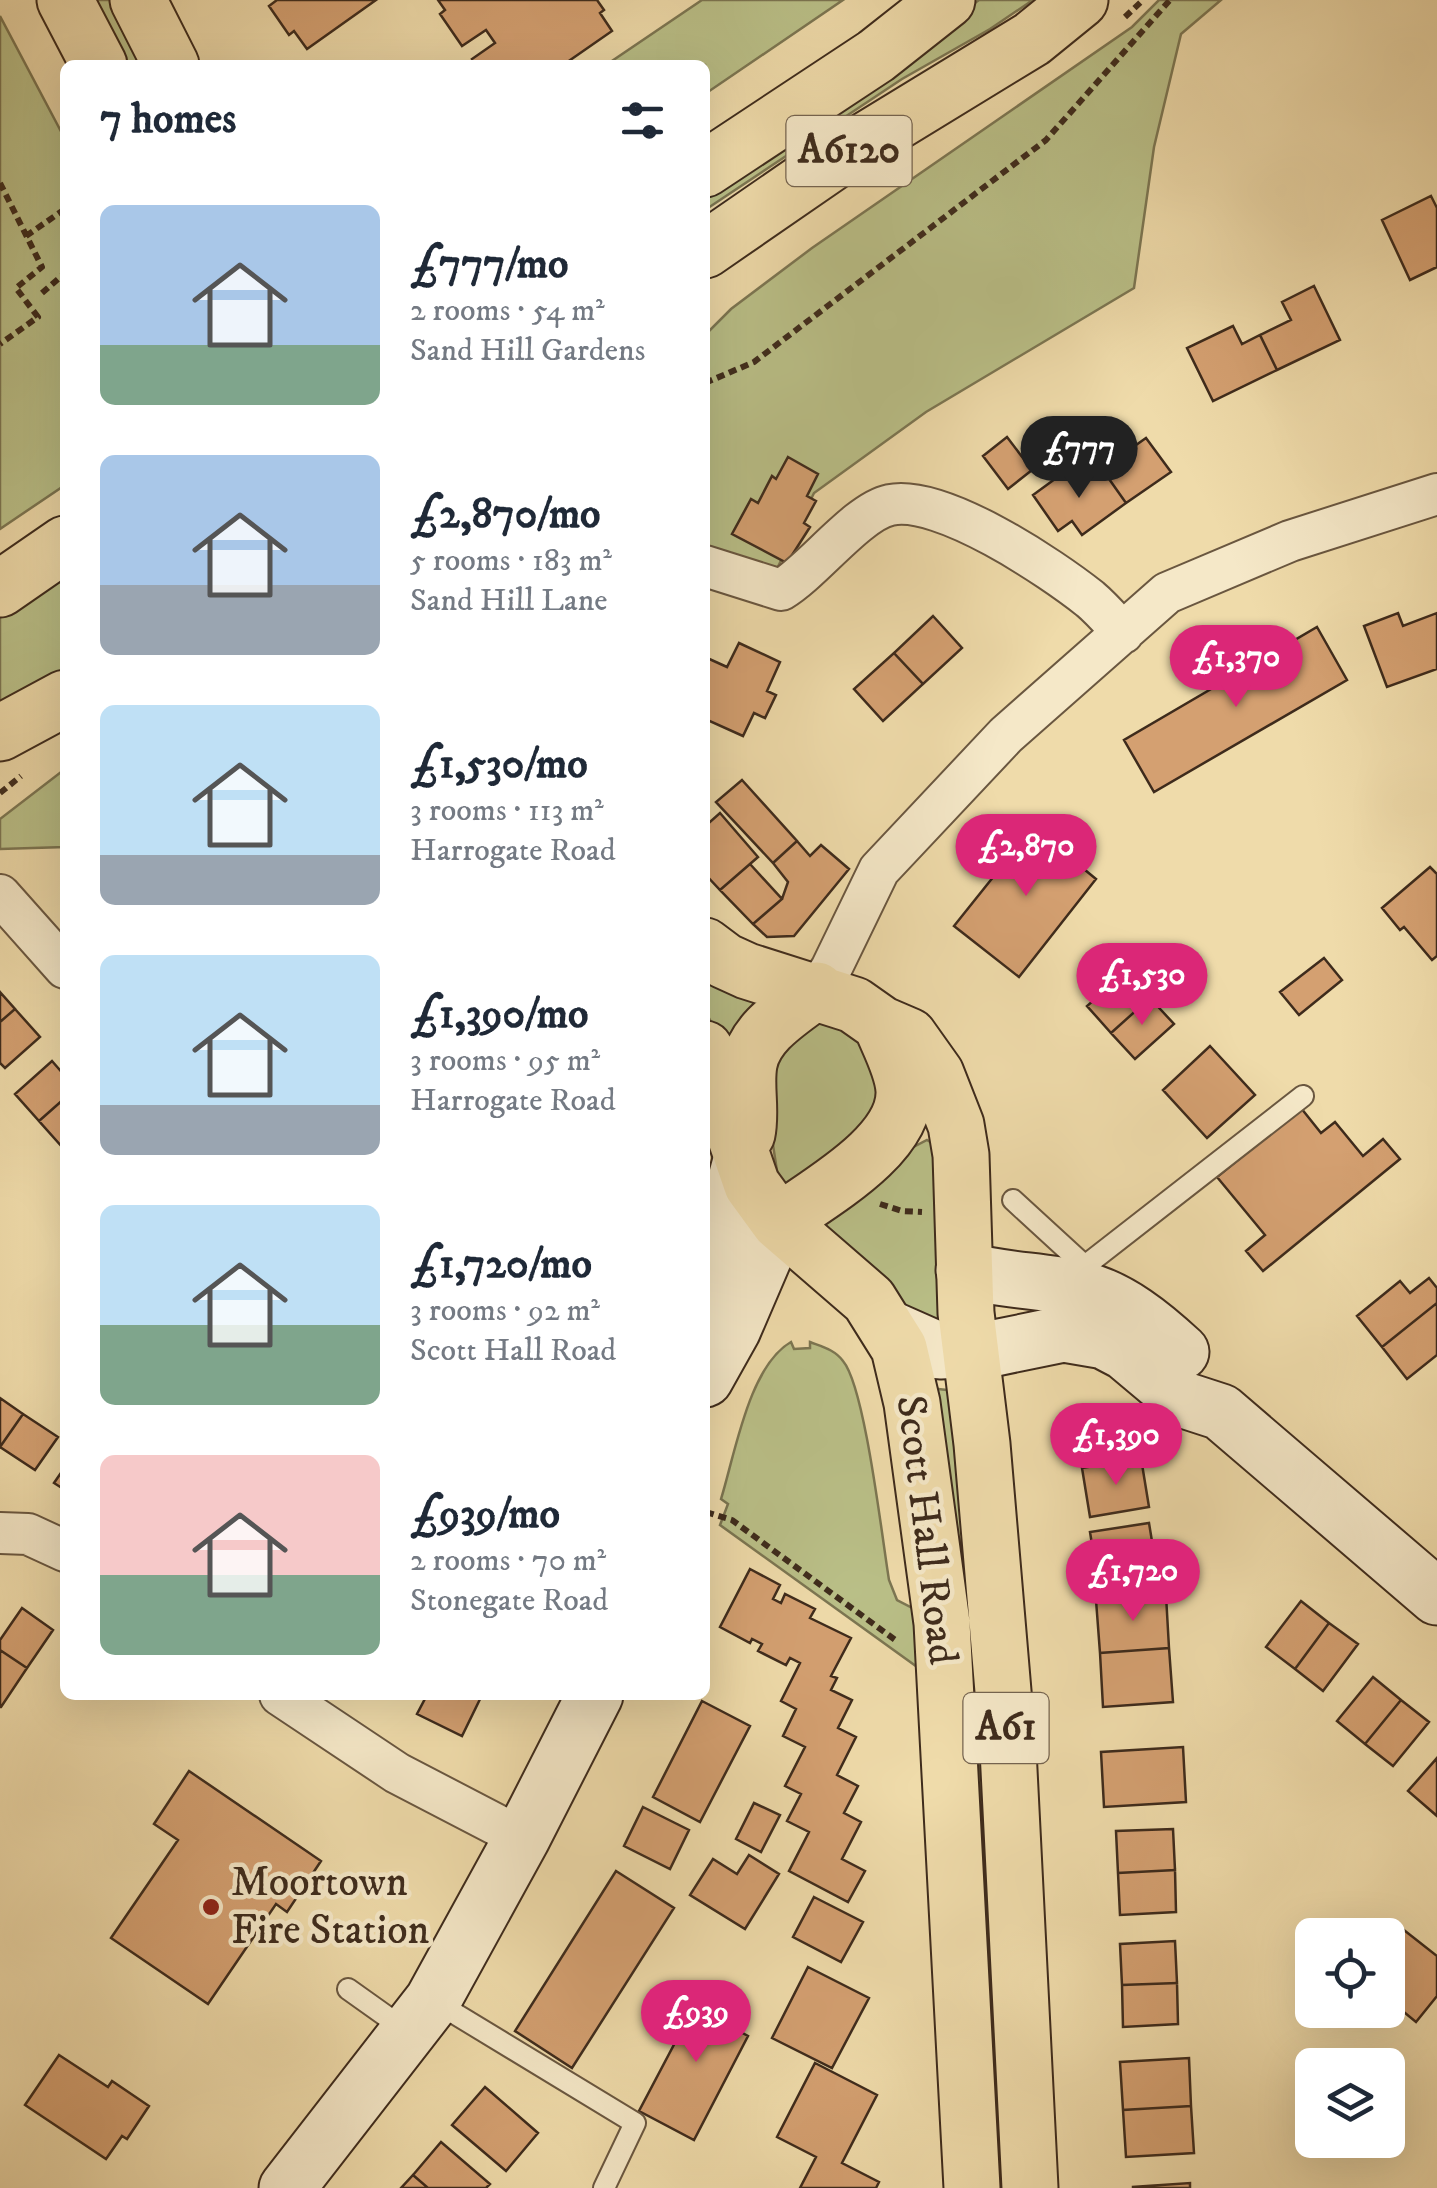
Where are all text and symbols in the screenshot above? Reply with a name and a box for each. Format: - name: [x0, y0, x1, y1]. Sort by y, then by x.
- icon: filters: [615, 93, 670, 148]
- text: 7 homes: [100, 94, 236, 146]
- road number: A6120: [786, 116, 912, 186]
- text: £777/mo: [410, 239, 568, 291]
- icon: home: [180, 245, 300, 365]
- text: 2 rooms · 54 m²: [410, 291, 605, 331]
- text: Sand Hill Gardens: [410, 331, 645, 371]
- pin: £777: [1020, 416, 1138, 501]
- text: £777: [1043, 428, 1115, 468]
- text: £2,870/mo: [410, 489, 601, 541]
- icon: home: [180, 495, 300, 615]
- text: 5 rooms · 183 m²: [410, 541, 612, 581]
- text: Sand Hill Lane: [410, 581, 608, 621]
- pin: £1,370: [1155, 625, 1317, 710]
- text: £1,370: [1192, 637, 1280, 677]
- text: £1,530/mo: [410, 739, 588, 791]
- icon: home: [180, 745, 300, 865]
- text: 3 rooms · 113 m²: [410, 791, 604, 831]
- pin: £2,870: [945, 814, 1107, 899]
- text: £2,870: [978, 826, 1074, 866]
- text: Harrogate Road: [410, 831, 616, 871]
- pin: £1,530: [1061, 943, 1223, 1028]
- text: £1,530: [1098, 955, 1186, 995]
- text: £1,390/mo: [410, 989, 588, 1041]
- icon: home: [180, 995, 300, 1115]
- text: 3 rooms · 95 m²: [410, 1041, 600, 1081]
- text: Harrogate Road: [410, 1081, 616, 1121]
- text: £1,720/mo: [410, 1239, 592, 1291]
- icon: home: [180, 1245, 300, 1365]
- text: 3 rooms · 92 m²: [410, 1291, 600, 1331]
- text: Scott Hall Road: [410, 1331, 616, 1371]
- street label: Scott Hall Road: [884, 1392, 968, 1668]
- pin: £1,390: [1035, 1403, 1197, 1488]
- text: £1,390: [1072, 1415, 1160, 1455]
- text: £939/mo: [410, 1489, 560, 1541]
- icon: home: [180, 1495, 300, 1615]
- pin: £1,720: [1052, 1539, 1214, 1624]
- text: 2 rooms · 70 m²: [410, 1541, 606, 1581]
- text: £1,720: [1088, 1551, 1178, 1591]
- text: Stonegate Road: [410, 1581, 608, 1621]
- road number: A61: [964, 1693, 1048, 1763]
- place label: Moortown Fire Station: [231, 1857, 430, 1957]
- marker: Moortown Fire Station: [200, 1896, 222, 1918]
- map controls: [1295, 1918, 1405, 2158]
- button: locate: [1295, 1918, 1405, 2028]
- pin: £939: [637, 1980, 755, 2065]
- text: £939: [663, 1992, 729, 2032]
- button: layers: [1295, 2048, 1405, 2158]

